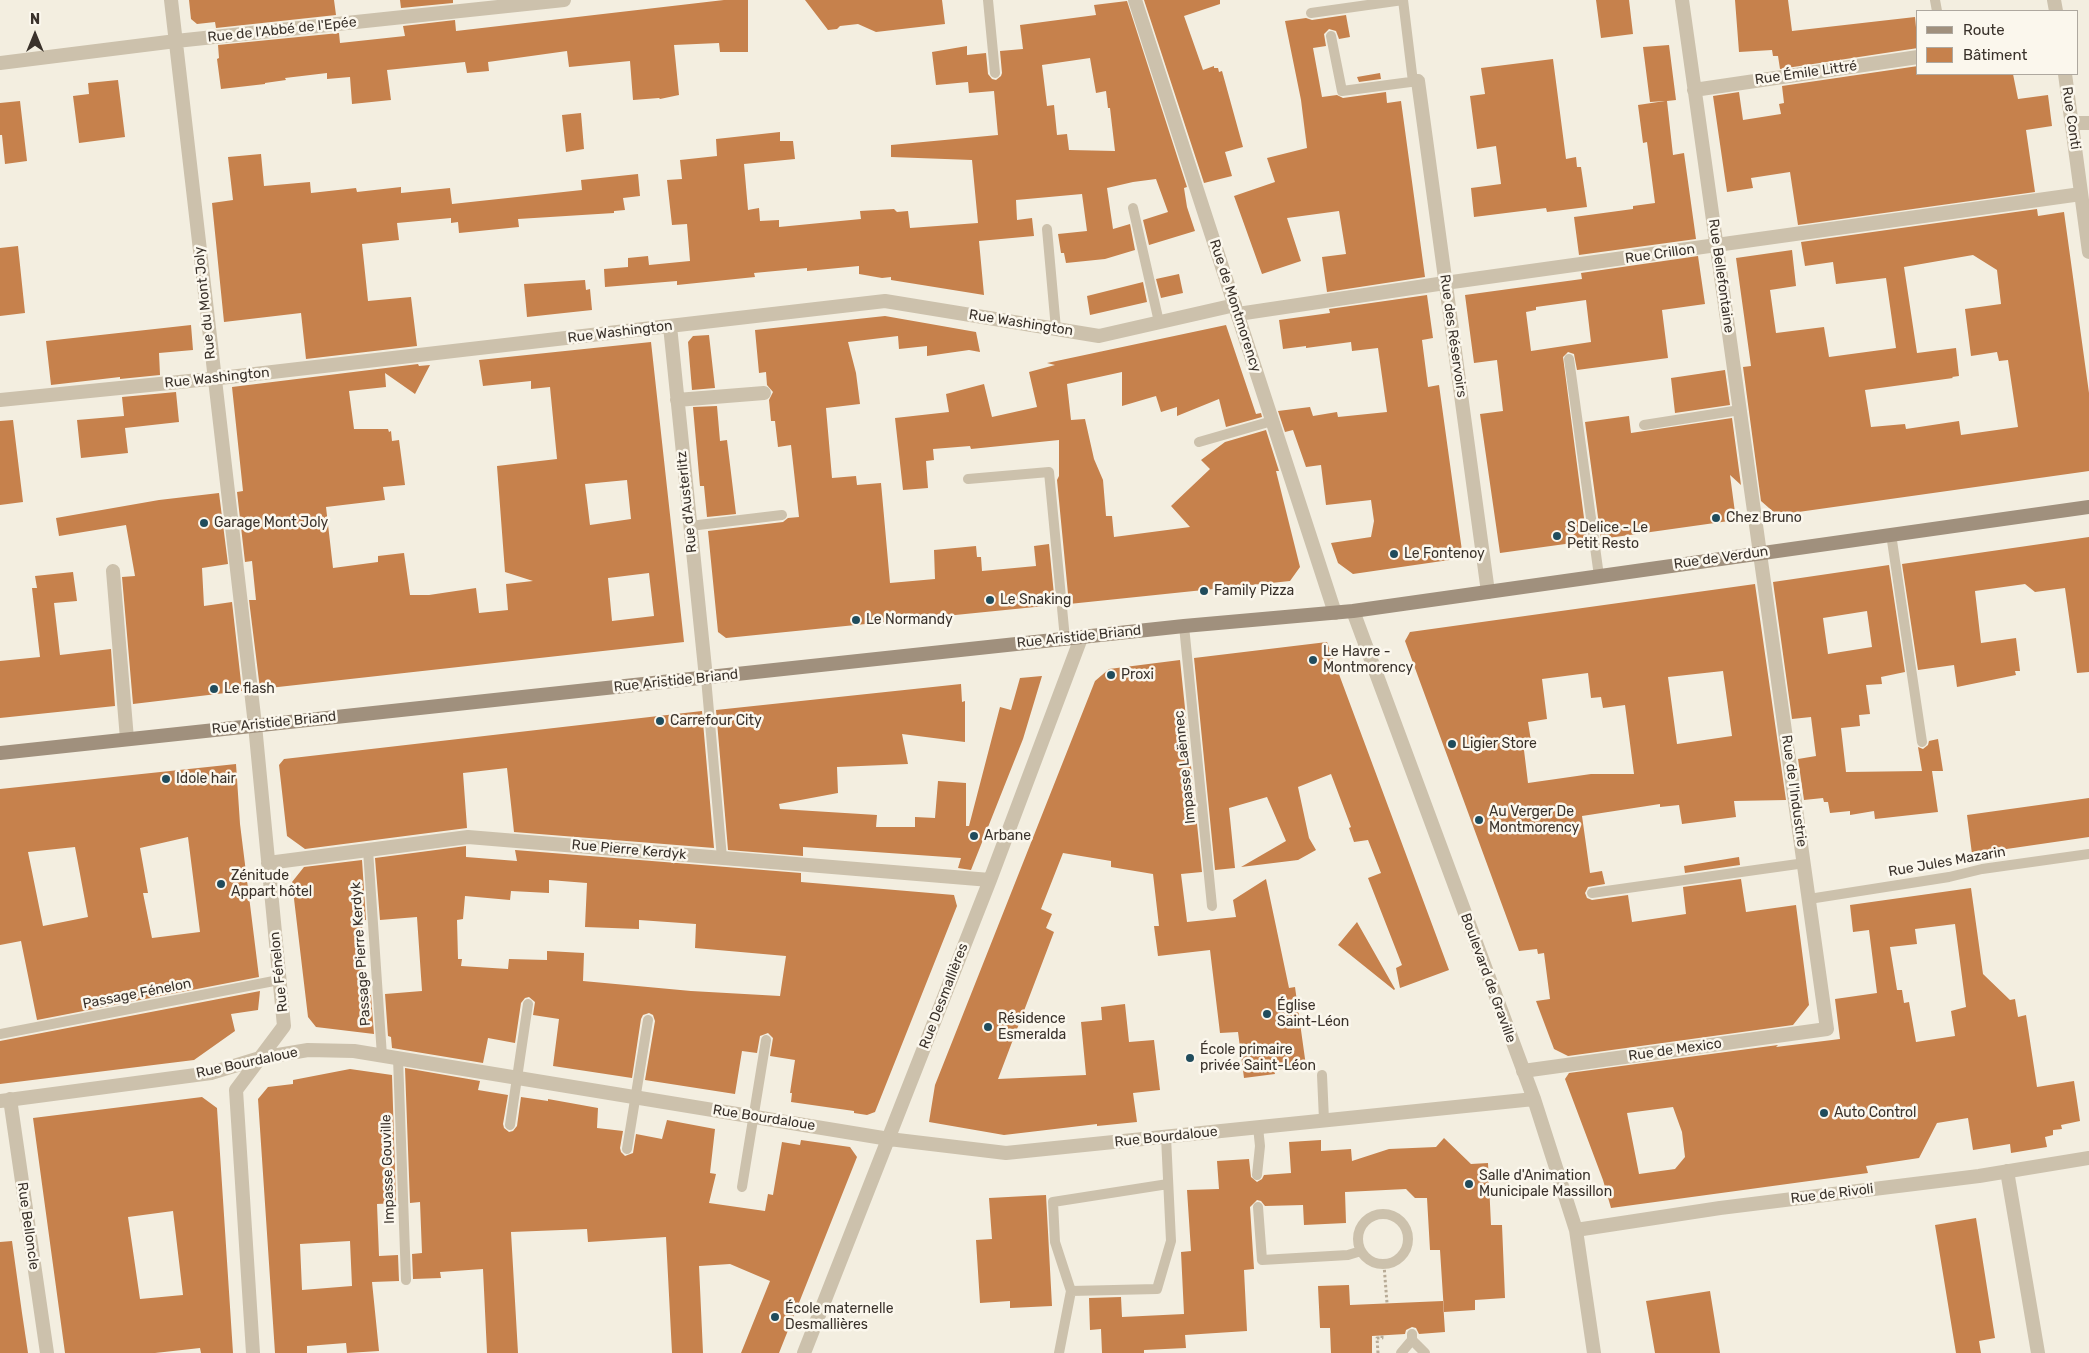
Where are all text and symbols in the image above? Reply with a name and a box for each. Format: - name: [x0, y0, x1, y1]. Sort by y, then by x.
- north arrow: [10, 10, 60, 60]
- legend: [1916, 10, 2079, 75]
- text: N: [30, 11, 40, 28]
- street label: Rue de l'Abbé de l'Epée: [207, 14, 357, 46]
- text: Route: [1963, 21, 2005, 39]
- text: Bâtiment: [1963, 46, 2027, 64]
- street label: Rue Émile Littré: [1754, 58, 1858, 88]
- street label: Rue Conti: [2058, 85, 2084, 151]
- street label: Rue Bellefontaine: [1705, 218, 1737, 334]
- street label: Rue de Montmorency: [1206, 237, 1264, 375]
- street label: Rue Crillon: [1624, 241, 1696, 267]
- street label: Rue du Mont Joly: [191, 246, 219, 360]
- street label: Rue des Réservoirs: [1436, 273, 1470, 399]
- street label: Rue Washington: [968, 306, 1074, 340]
- street label: Rue Washington: [567, 317, 673, 347]
- street label: Rue Washington: [164, 364, 270, 392]
- street label: Rue d'Austerlitz: [673, 450, 701, 554]
- place label: Chez Bruno: [1726, 510, 1802, 526]
- marker: Chez Bruno: [1710, 512, 1722, 524]
- place label: Garage Mont Joly: [214, 515, 328, 531]
- marker: Garage Mont Joly: [198, 517, 210, 529]
- place label: S Delice - Le Petit Resto: [1567, 520, 1648, 552]
- marker: S Delice - Le Petit Resto: [1551, 530, 1563, 542]
- street label: Rue de Verdun: [1673, 543, 1769, 573]
- place label: Le Fontenoy: [1404, 546, 1485, 562]
- marker: Le Fontenoy: [1388, 548, 1400, 560]
- place label: Family Pizza: [1214, 583, 1294, 599]
- marker: Family Pizza: [1198, 585, 1210, 597]
- place label: Le Snaking: [1000, 592, 1071, 608]
- marker: Le Snaking: [984, 594, 996, 606]
- place label: Le Normandy: [866, 612, 953, 628]
- marker: Le Normandy: [850, 614, 862, 626]
- street label: Rue Aristide Briand: [1016, 622, 1142, 652]
- place label: Le Havre - Montmorency: [1323, 644, 1413, 676]
- marker: Le Havre - Montmorency: [1307, 654, 1319, 666]
- street label: Rue Aristide Briand: [613, 666, 739, 696]
- place label: Proxi: [1121, 667, 1154, 683]
- marker: Proxi: [1105, 669, 1117, 681]
- place label: Le flash: [224, 681, 275, 697]
- marker: Le flash: [208, 683, 220, 695]
- street label: Rue Aristide Briand: [211, 708, 337, 738]
- street label: Impasse Laënnec: [1171, 709, 1199, 825]
- place label: Carrefour City: [670, 713, 762, 729]
- marker: Carrefour City: [654, 715, 666, 727]
- street label: Rue de l'Industrie: [1778, 734, 1810, 848]
- place label: Ligier Store: [1462, 736, 1537, 752]
- marker: Ligier Store: [1446, 738, 1458, 750]
- place label: Idole hair: [176, 771, 236, 787]
- marker: Idole hair: [160, 773, 172, 785]
- place label: Au Verger De Montmorency: [1489, 804, 1579, 836]
- marker: Au Verger De Montmorency: [1473, 814, 1485, 826]
- place label: Arbane: [984, 828, 1031, 844]
- marker: Arbane: [968, 830, 980, 842]
- street label: Rue Pierre Kerdyk: [571, 837, 687, 863]
- street label: Rue Jules Mazarin: [1887, 843, 2007, 881]
- place label: Zénitude Appart hôtel: [231, 868, 312, 900]
- marker: Zénitude Appart hôtel: [215, 878, 227, 890]
- street label: Passage Pierre Kerdyk: [348, 881, 374, 1027]
- street label: Boulevard de Graville: [1457, 911, 1519, 1045]
- street label: Rue Fénelon: [266, 931, 292, 1013]
- street label: Rue Desmallières: [916, 941, 972, 1051]
- street label: Passage Fénelon: [81, 975, 193, 1013]
- place label: Église Saint-Léon: [1277, 998, 1349, 1030]
- marker: Église Saint-Léon: [1261, 1008, 1273, 1020]
- place label: Résidence Esmeralda: [998, 1011, 1066, 1044]
- marker: Résidence Esmeralda: [982, 1021, 994, 1033]
- street label: Rue de Mexico: [1627, 1035, 1723, 1065]
- place label: École primaire privée Saint-Léon: [1200, 1042, 1316, 1074]
- street label: Rue Bourdaloue: [195, 1044, 299, 1082]
- marker: École primaire privée Saint-Léon: [1184, 1052, 1196, 1064]
- street label: Rue Bourdaloue: [712, 1102, 816, 1134]
- place label: Auto Control: [1834, 1105, 1916, 1121]
- marker: Auto Control: [1818, 1107, 1830, 1119]
- street label: Impasse Gouville: [378, 1114, 398, 1224]
- street label: Rue Bourdaloue: [1114, 1123, 1218, 1151]
- place label: Salle d'Animation Municipale Massillon: [1479, 1168, 1612, 1200]
- marker: Salle d'Animation Municipale Massillon: [1463, 1178, 1475, 1190]
- street label: Rue Belloncle: [14, 1181, 42, 1271]
- street label: Rue de Rivoli: [1790, 1181, 1874, 1207]
- place label: École maternelle Desmallières: [785, 1301, 894, 1334]
- marker: École maternelle Desmallières: [769, 1311, 781, 1323]

